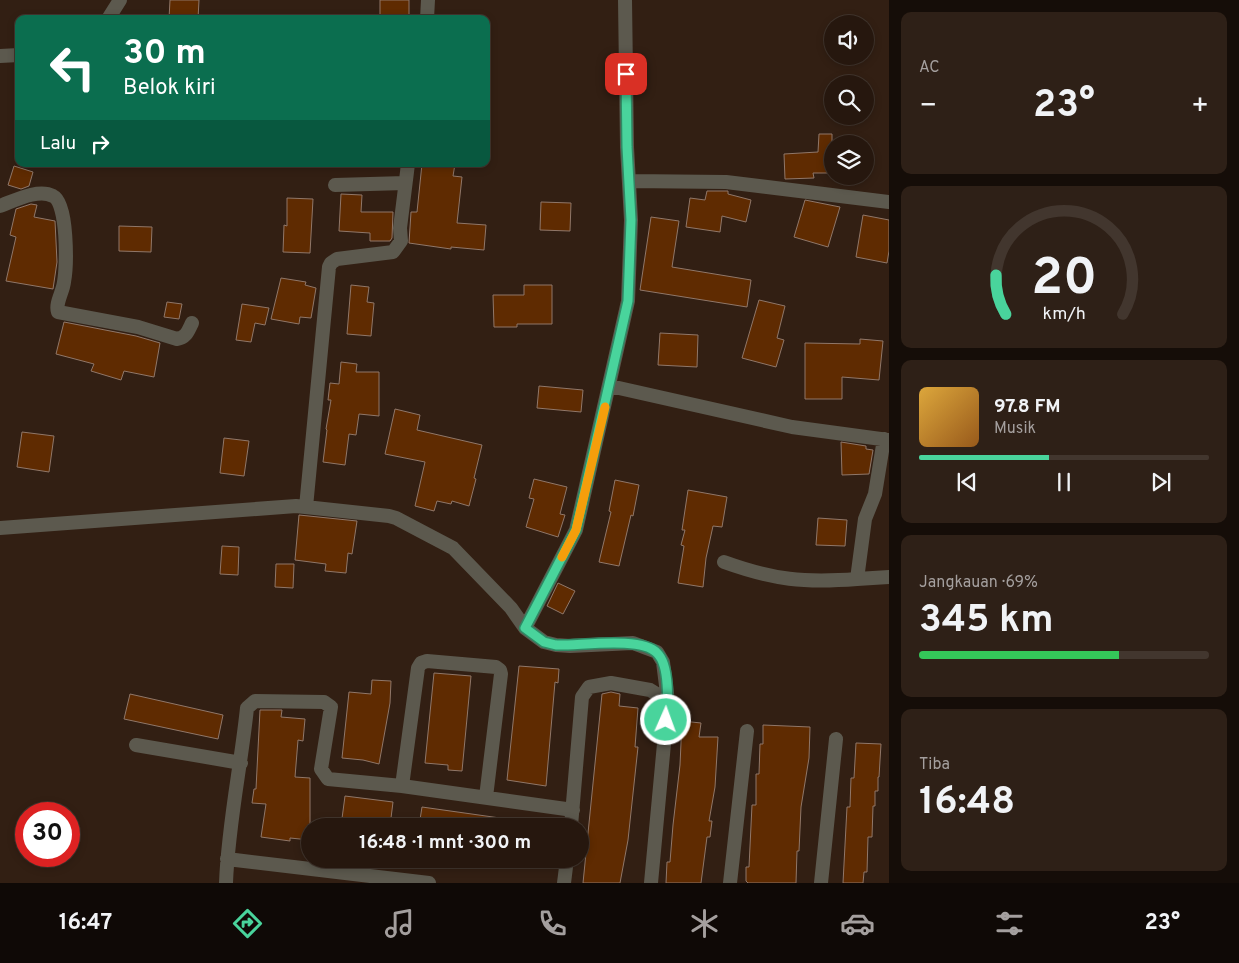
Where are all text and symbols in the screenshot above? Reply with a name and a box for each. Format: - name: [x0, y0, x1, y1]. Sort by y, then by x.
- map controls: [824, 15, 874, 185]
- button: sound: [824, 15, 874, 65]
- text: 30 m: [123, 32, 206, 76]
- icon: left: [40, 35, 105, 100]
- pin: [605, 53, 647, 95]
- text: AC: [919, 58, 940, 78]
- icon: arrive: [612, 60, 640, 88]
- text: Belok kiri: [123, 75, 216, 102]
- button: search: [824, 75, 874, 125]
- text: 23°: [1033, 82, 1095, 131]
- text: −: [919, 89, 937, 125]
- text: +: [1191, 89, 1209, 125]
- icon: right: [86, 130, 114, 158]
- text: Lalu: [40, 132, 76, 156]
- button: layers: [824, 135, 874, 185]
- text: 20: [1031, 247, 1097, 313]
- text: km/h: [1042, 303, 1086, 326]
- text: 97.8 FM: [994, 395, 1061, 419]
- text: Musik: [994, 419, 1036, 439]
- icon: previous: [953, 468, 981, 496]
- icon: pause: [1050, 468, 1078, 496]
- icon: next: [1147, 468, 1175, 496]
- text: Jangkauan · 69%: [919, 573, 1038, 593]
- text: 345 km: [919, 597, 1054, 646]
- position arrow: [639, 693, 691, 745]
- text: Tiba: [919, 755, 950, 775]
- text: 16:48: [919, 779, 1015, 828]
- speed limit sign: 30: [15, 802, 80, 867]
- text: 16:48 · 1 mnt · 300 m: [359, 831, 531, 855]
- icon: directions: [230, 906, 265, 941]
- icon: music: [382, 906, 417, 941]
- icon: phone: [535, 906, 570, 941]
- icon: climate: [687, 906, 722, 941]
- icon: car: [840, 906, 875, 941]
- icon: filters: [992, 906, 1027, 941]
- text: 16:47: [59, 910, 112, 937]
- text: 23°: [1144, 910, 1180, 937]

